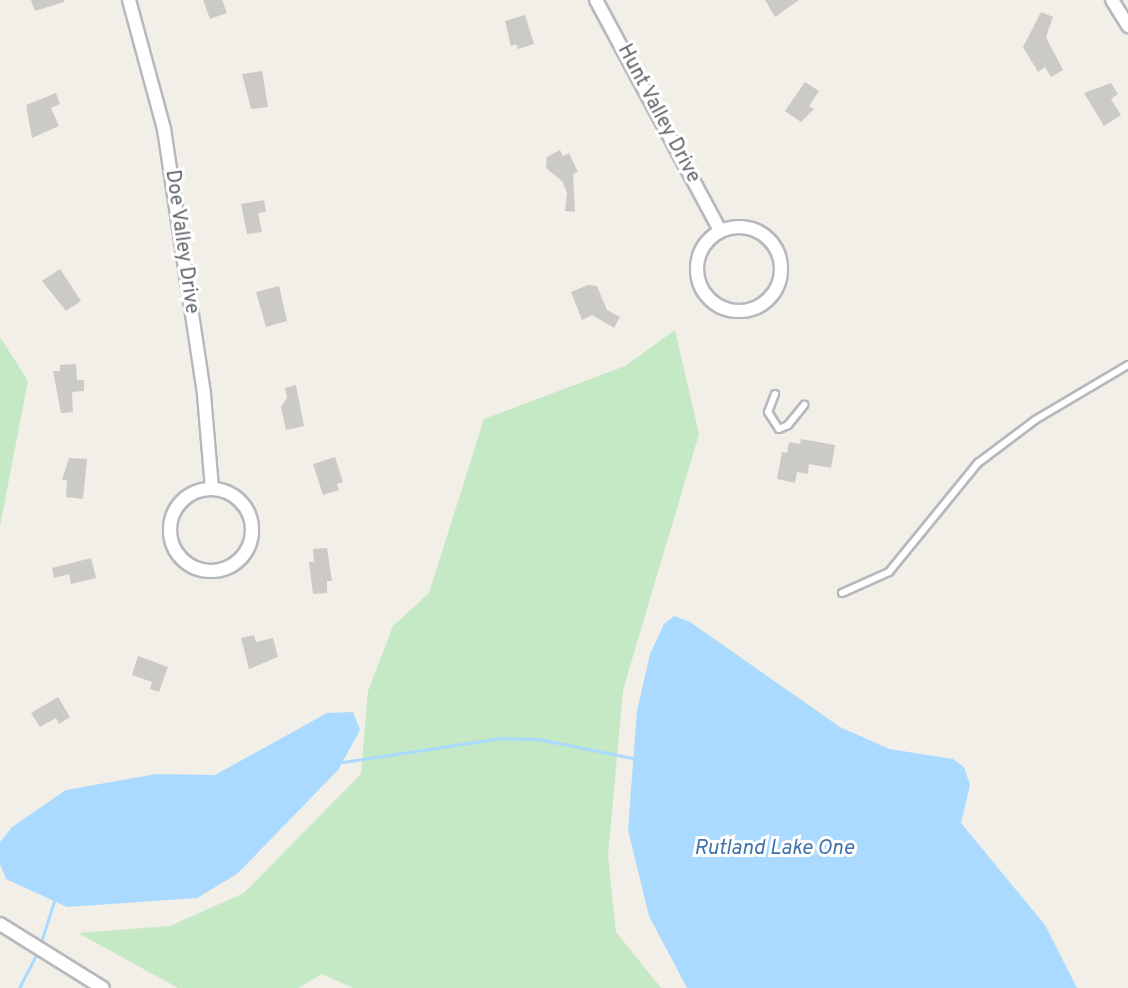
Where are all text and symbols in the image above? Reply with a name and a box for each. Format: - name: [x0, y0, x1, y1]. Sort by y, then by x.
- street label: Hunt Valley Drive: [611, 40, 705, 188]
- street label: Doe Valley Drive: [159, 168, 203, 316]
- water label: Rutland Lake One: [694, 836, 854, 862]

